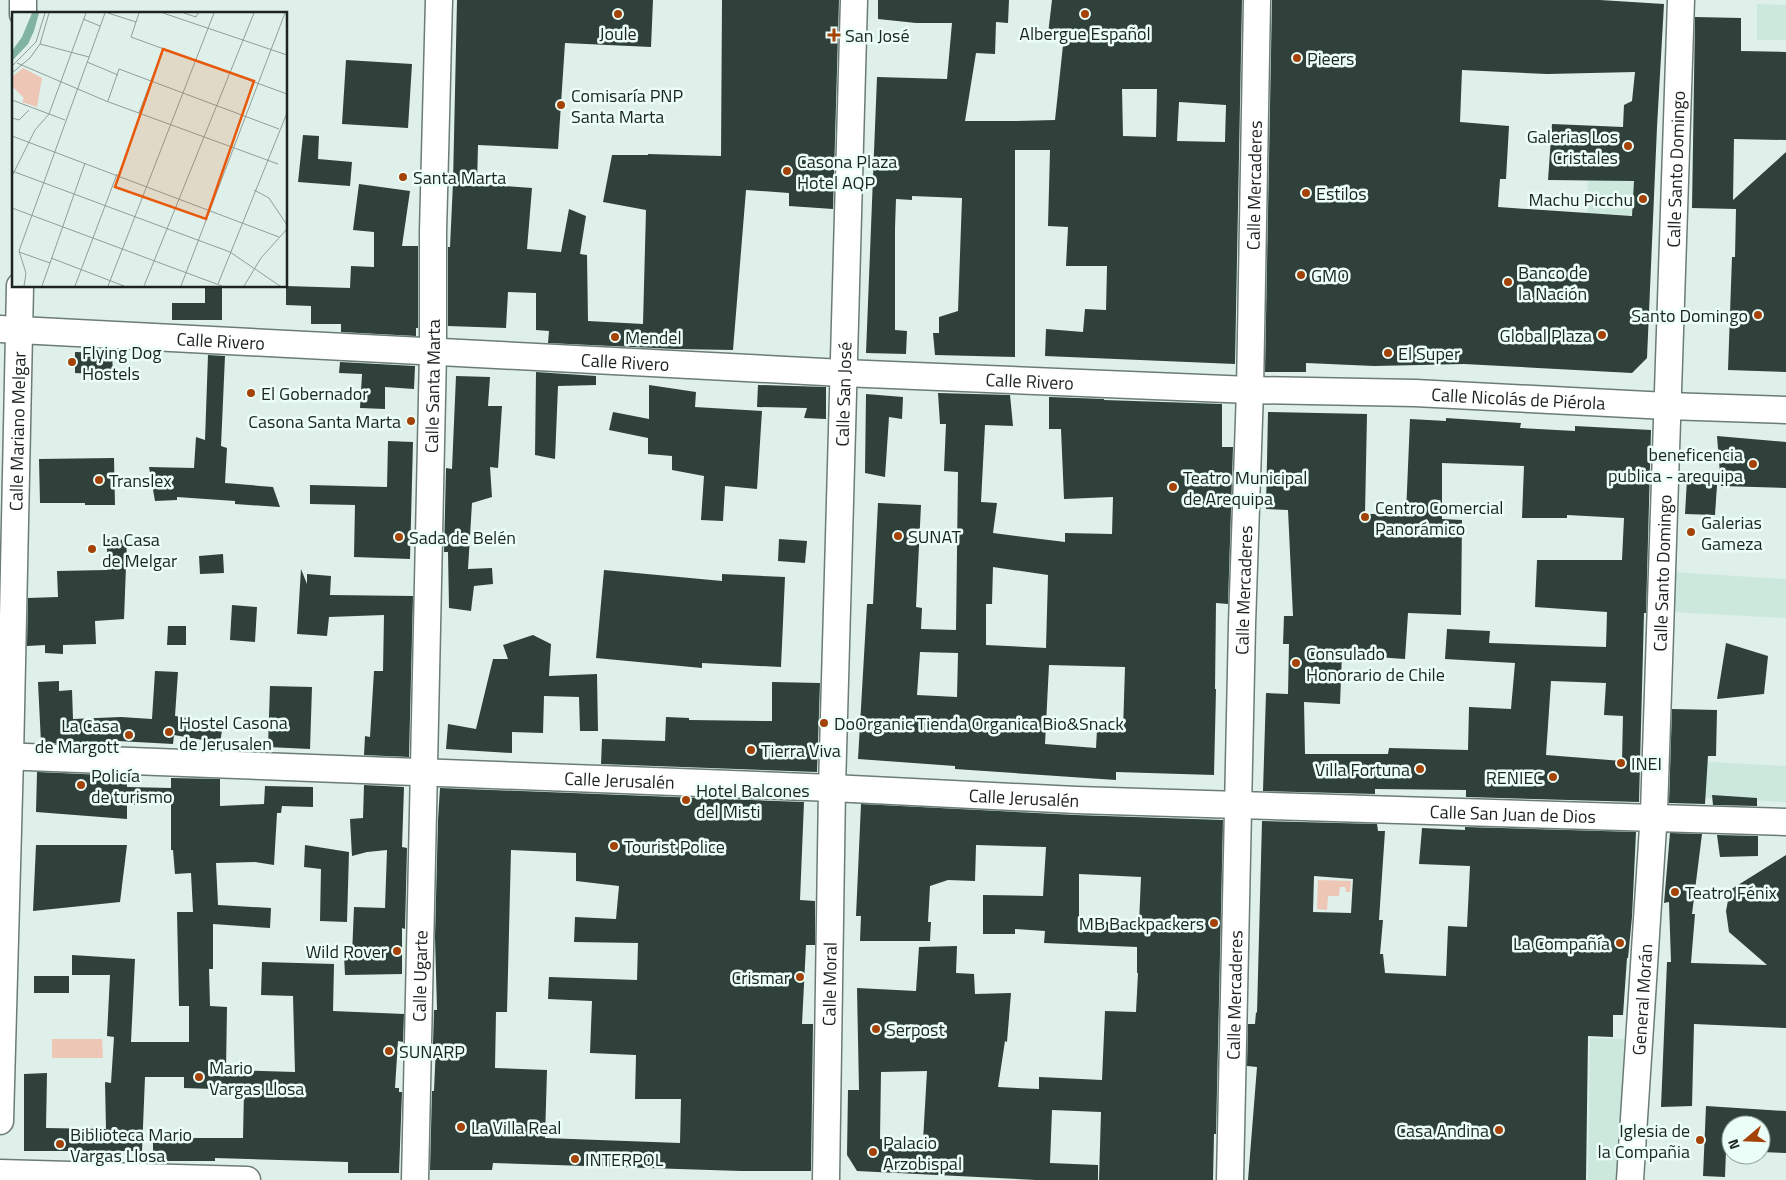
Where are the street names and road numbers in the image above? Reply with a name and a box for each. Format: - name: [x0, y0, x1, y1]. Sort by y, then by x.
- street label: Calle Santo Domingo: [1659, 90, 1691, 248]
- street label: Calle Mercaderes: [1239, 120, 1268, 250]
- street label: Calle Santa Marta: [417, 319, 447, 453]
- street label: Calle Rivero: [176, 325, 266, 356]
- street label: Calle San José: [828, 341, 858, 447]
- street label: Calle Rivero: [580, 346, 670, 377]
- street label: Calle Mariano Melgar: [2, 351, 32, 511]
- street label: Calle Rivero: [985, 365, 1074, 396]
- street label: Calle Nicolás de Piérola: [1431, 380, 1606, 416]
- street label: Calle Santo Domingo: [1646, 494, 1678, 652]
- street label: Calle Mercaderes: [1228, 525, 1259, 655]
- street label: Calle Jerusalén: [564, 764, 675, 795]
- street label: Calle Jerusalén: [968, 781, 1080, 814]
- street label: Calle San Juan de Dios: [1429, 797, 1596, 830]
- street label: Calle Ugarte: [405, 930, 434, 1022]
- street label: Calle Mercaderes: [1219, 930, 1249, 1060]
- street label: Calle Moral: [815, 942, 843, 1026]
- street label: General Morán: [1625, 943, 1659, 1056]

